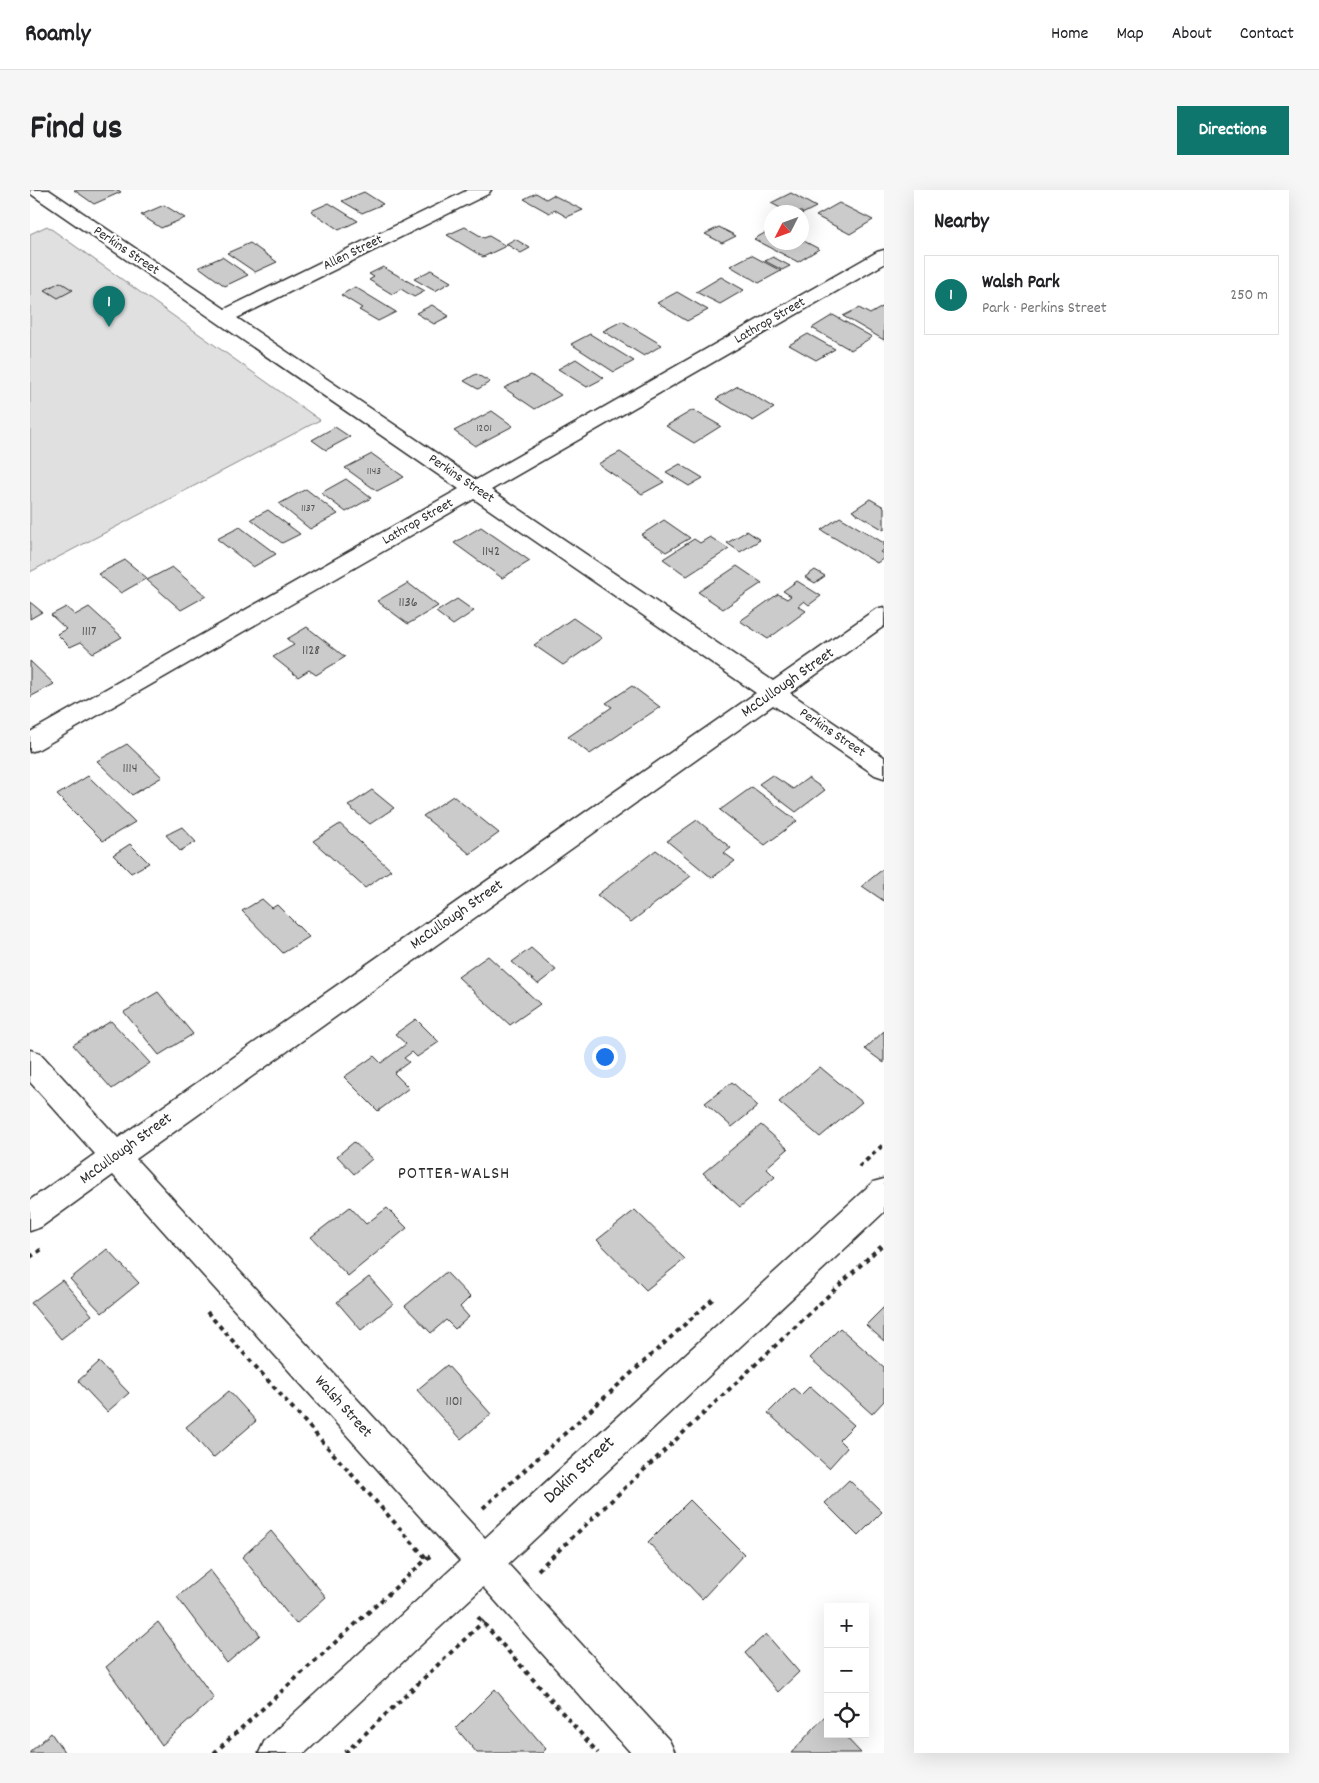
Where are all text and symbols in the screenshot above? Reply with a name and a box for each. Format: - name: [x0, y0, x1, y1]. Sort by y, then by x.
- text: Roamly: [25, 18, 91, 52]
- text: Home: [1051, 22, 1088, 47]
- text: Map: [1116, 22, 1144, 47]
- text: About: [1172, 22, 1212, 47]
- text: Contact: [1240, 22, 1294, 47]
- text: Find us: [30, 105, 122, 155]
- button: Directions: [1177, 106, 1289, 155]
- north arrow: [764, 205, 809, 250]
- text: Nearby: [934, 208, 989, 238]
- street label: Perkins Street: [89, 222, 163, 280]
- street label: Allen Street: [320, 230, 386, 276]
- text: Walsh Park: [982, 270, 1060, 297]
- text: 1: [949, 284, 953, 307]
- text: 250 m: [1230, 284, 1268, 307]
- pin: 1: [93, 286, 125, 327]
- street label: Lathrop Street: [731, 293, 809, 349]
- text: Park · Perkins Street: [982, 297, 1107, 320]
- house number: 1201: [476, 421, 492, 437]
- street label: Perkins Street: [424, 450, 498, 508]
- house number: 1143: [367, 464, 381, 480]
- street label: Lathrop Street: [379, 494, 457, 550]
- house number: 1137: [301, 501, 315, 517]
- house number: 1142: [482, 542, 500, 562]
- house number: 1136: [398, 593, 418, 613]
- house number: 1117: [82, 622, 96, 642]
- house number: 1128: [302, 641, 320, 661]
- street label: McCullough Street: [737, 642, 839, 724]
- street label: Perkins Street: [795, 704, 869, 762]
- house number: 1114: [122, 759, 138, 779]
- street label: McCullough Street: [406, 874, 508, 956]
- your location: [592, 1044, 618, 1070]
- street label: McCullough Street: [75, 1108, 177, 1190]
- district label: POTTER-WALSH: [398, 1162, 510, 1187]
- street label: Walsh Street: [309, 1371, 377, 1443]
- house number: 1101: [446, 1392, 462, 1412]
- street label: Dakin Street: [538, 1431, 622, 1511]
- map controls: [824, 1603, 869, 1738]
- button: +: [824, 1603, 869, 1648]
- button: −: [824, 1648, 869, 1693]
- button: locate: [824, 1693, 869, 1738]

